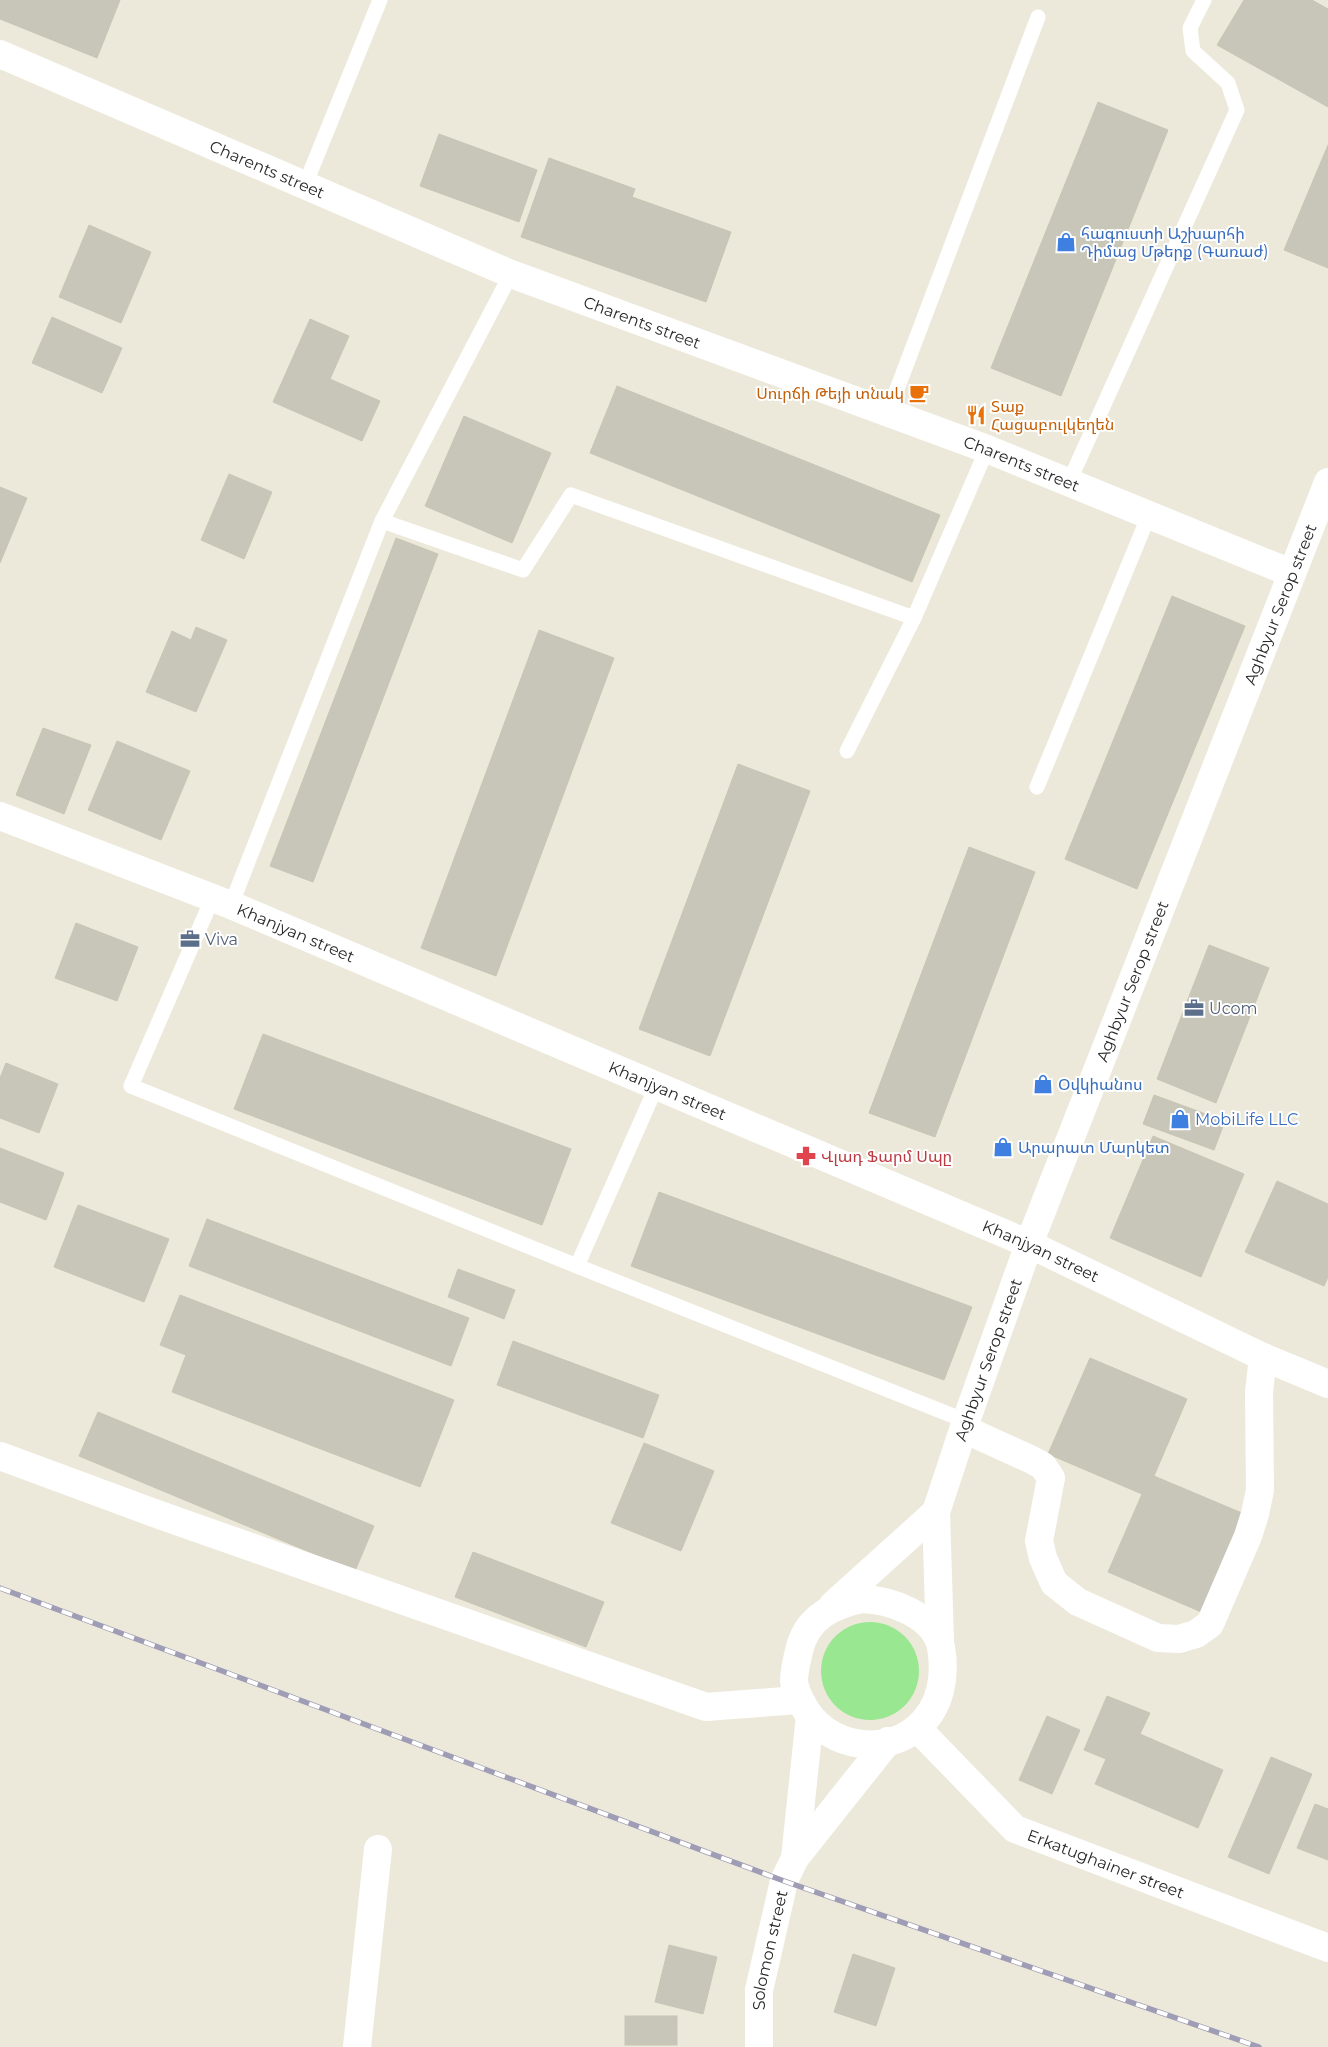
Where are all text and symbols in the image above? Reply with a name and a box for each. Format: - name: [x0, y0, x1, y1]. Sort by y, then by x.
- street label: Charents street: [207, 136, 328, 202]
- place label: հագուստի Աշխարհի Դիմաց Մթերք (Գառաժ): [1081, 224, 1269, 261]
- shop icon: հագուստի Աշխարհի Դիմաց Մթերք (Գառաժ): [1055, 231, 1077, 253]
- street label: Charents street: [581, 292, 704, 353]
- cafe icon: Սուրճի Թեյի տնակ: [908, 382, 930, 404]
- place label: Սուրճի Թեյի տնակ: [756, 384, 904, 403]
- place label: Տաք Հացաբուլկեղեն: [991, 397, 1114, 434]
- restaurant icon: Տաք Հացաբուլկեղեն: [965, 404, 987, 426]
- street label: Charents street: [961, 432, 1083, 495]
- street label: Aghbyur Serop street: [1240, 521, 1320, 687]
- street label: Aghbyur Serop street: [1092, 898, 1172, 1064]
- street label: Khanjyan street: [234, 899, 358, 966]
- office icon: Viva: [179, 928, 201, 950]
- place label: Viva: [205, 930, 238, 949]
- office icon: Ucom: [1183, 997, 1205, 1019]
- place label: Ucom: [1209, 999, 1258, 1018]
- street label: Khanjyan street: [606, 1057, 730, 1124]
- shop icon: Օվկիանոս: [1032, 1073, 1054, 1095]
- place label: Օվկիանոս: [1058, 1075, 1143, 1094]
- shop icon: MobiLife LLC: [1169, 1108, 1191, 1130]
- place label: MobiLife LLC: [1195, 1110, 1298, 1129]
- shop icon: Արարատ Մարկետ: [992, 1136, 1014, 1158]
- place label: Արարատ Մարկետ: [1018, 1138, 1170, 1157]
- pharmacy icon: Վլադ Ֆարմ Սպը: [795, 1145, 817, 1167]
- place label: Վլադ Ֆարմ Սպը: [821, 1147, 952, 1166]
- street label: Khanjyan street: [980, 1216, 1102, 1286]
- street label: Aghbyur Serop street: [951, 1275, 1026, 1443]
- street label: Erkatughainer street: [1025, 1825, 1187, 1902]
- street label: Solomon street: [750, 1888, 791, 2010]

